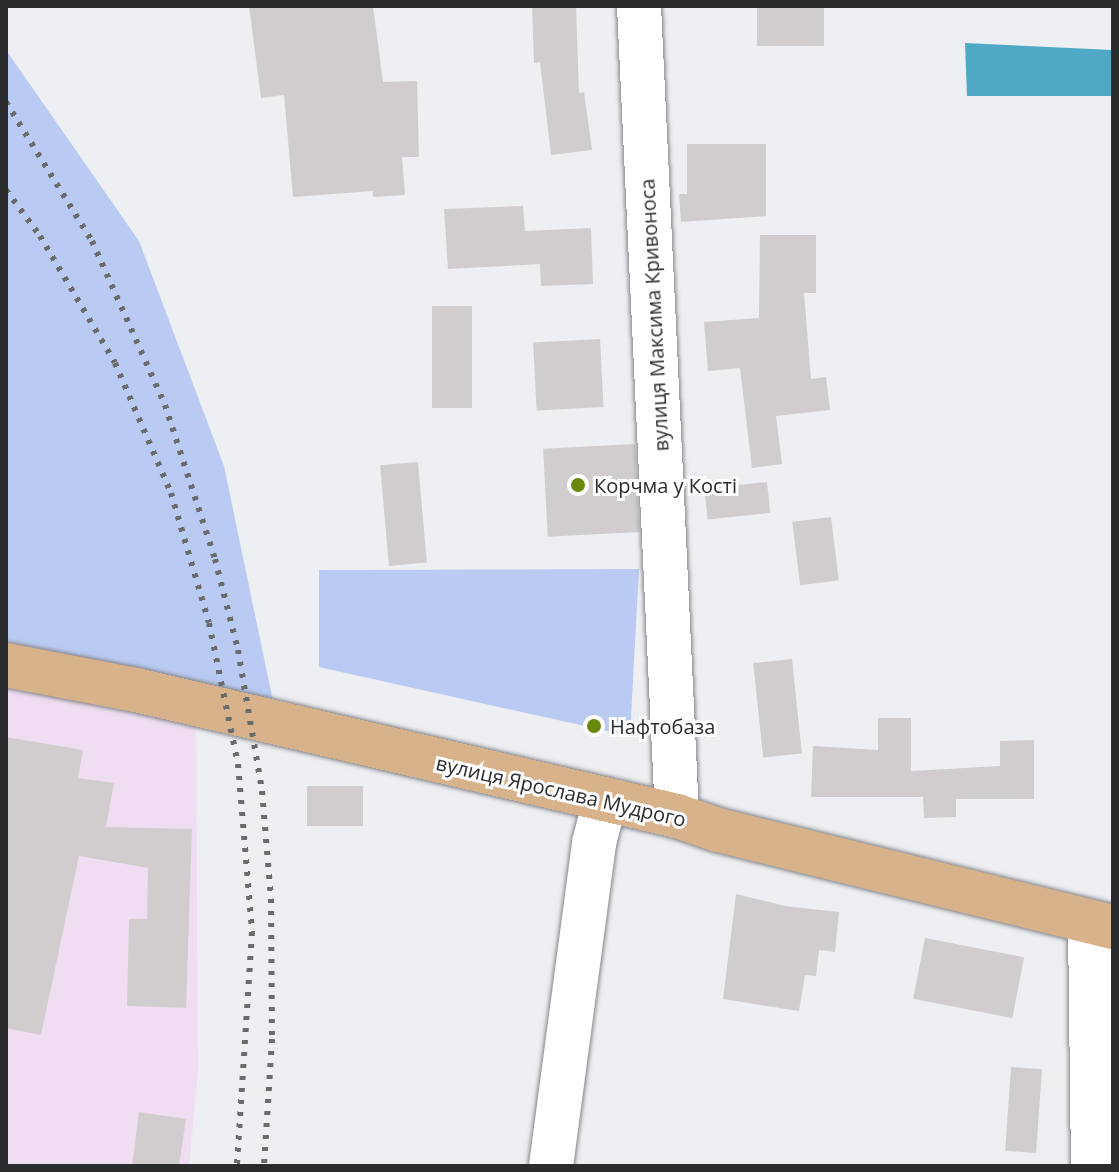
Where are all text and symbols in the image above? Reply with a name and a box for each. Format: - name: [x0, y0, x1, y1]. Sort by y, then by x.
- street label: вулиця Максима Кривоноса: [635, 178, 673, 452]
- place label: Корчма у Кості: [594, 473, 737, 497]
- marker: Корчма у Кості: [569, 476, 587, 494]
- place label: Нафтобаза: [610, 714, 715, 738]
- marker: Нафтобаза: [585, 717, 603, 735]
- street label: вулиця Ярослава Мудрого: [434, 751, 688, 831]

